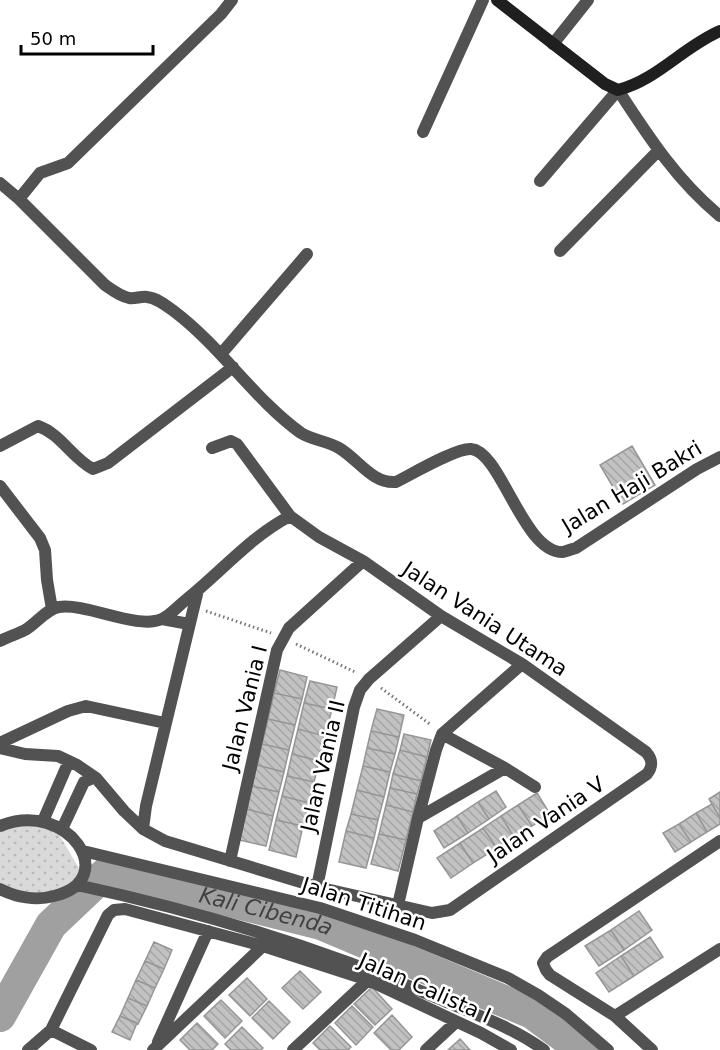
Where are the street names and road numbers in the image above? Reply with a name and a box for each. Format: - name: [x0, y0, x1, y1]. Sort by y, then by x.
- street label: Jalan Haji Bakri: [556, 436, 706, 539]
- street label: Jalan Vania Utama: [396, 556, 572, 681]
- street label: Jalan Vania I: [217, 643, 272, 775]
- street label: Jalan Vania II: [296, 698, 350, 836]
- street label: Jalan Vania V: [481, 772, 610, 869]
- street label: Jalan Titihan: [297, 872, 429, 935]
- street label: Jalan Calista I: [353, 947, 495, 1028]

